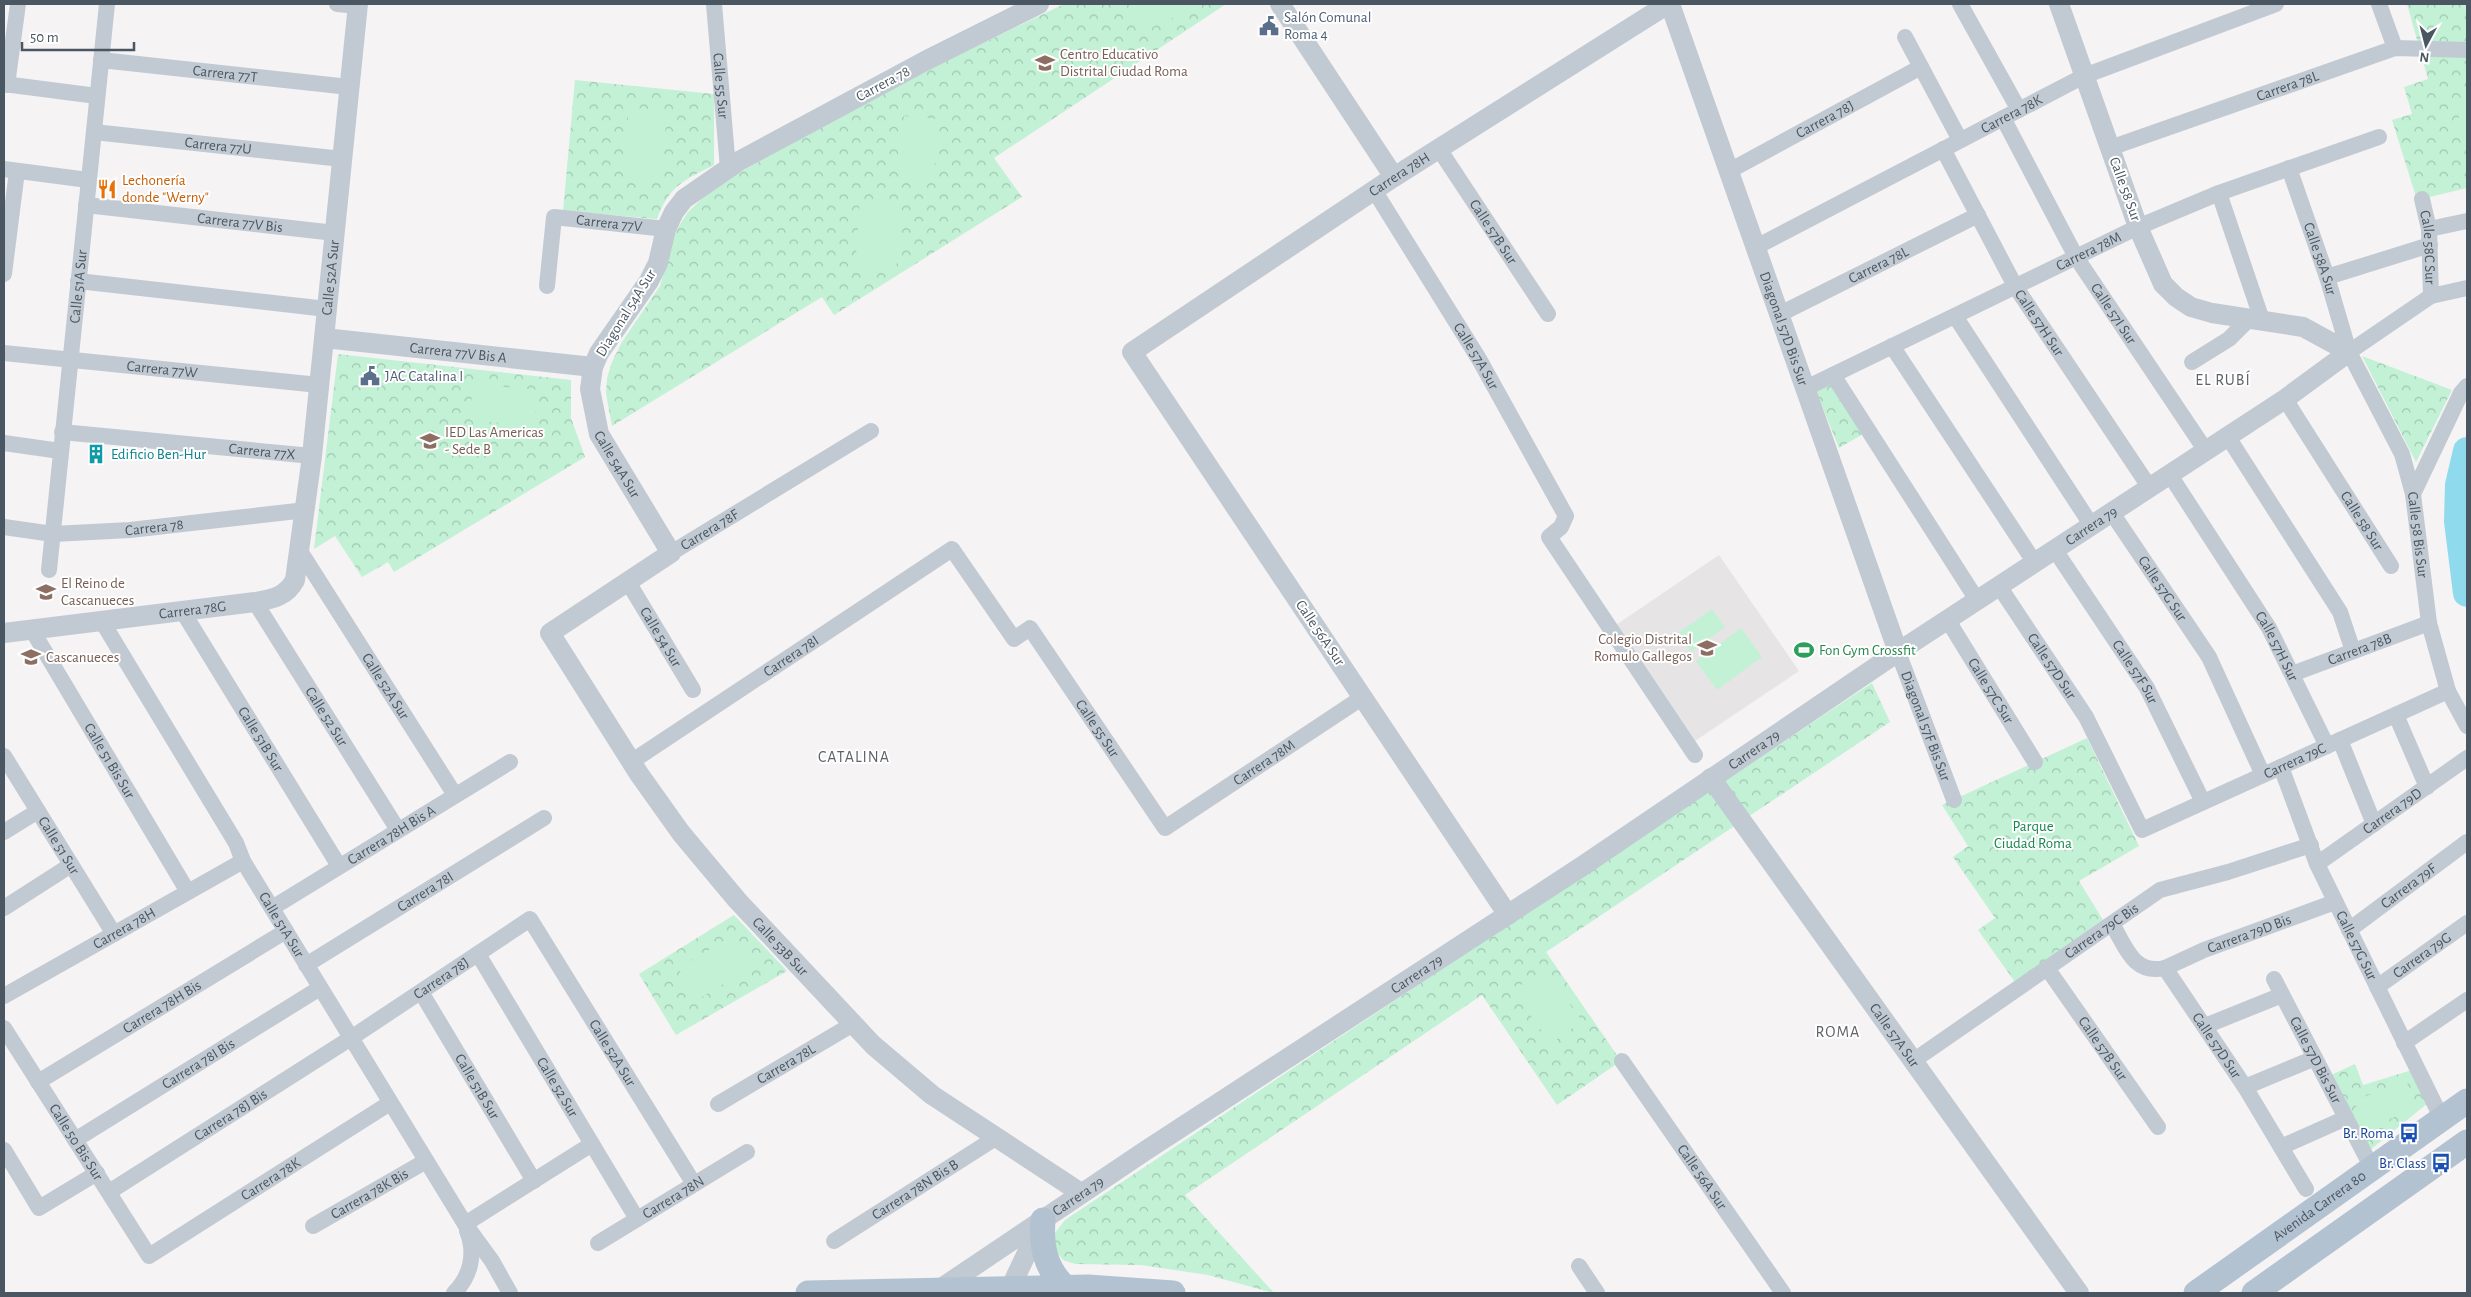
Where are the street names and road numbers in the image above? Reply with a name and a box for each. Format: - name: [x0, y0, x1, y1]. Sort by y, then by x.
- street label: Calle 55 Sur: [711, 52, 731, 119]
- street label: Carrera 77T: [192, 63, 259, 85]
- street label: Carrera 78: [854, 64, 912, 104]
- street label: Carrera 78L: [2254, 68, 2321, 104]
- street label: Carrera 78K: [1978, 91, 2045, 136]
- street label: Carrera 78J: [1793, 97, 1856, 141]
- street label: Carrera 77U: [184, 134, 253, 157]
- street label: Carrera 78H: [1366, 149, 1432, 199]
- street label: Calle 58 Sur: [2107, 155, 2144, 223]
- street label: Calle 57B Sur: [1467, 197, 1520, 267]
- street label: Calle 58C Sur: [2417, 209, 2438, 285]
- street label: Carrera 77V Bis: [196, 210, 284, 235]
- street label: Carrera 77V: [576, 212, 644, 234]
- street label: Calle 58A Sur: [2301, 220, 2339, 297]
- street label: Carrera 78M: [2054, 229, 2124, 273]
- street label: Calle 52A Sur: [319, 239, 341, 316]
- street label: Carrera 78L: [1846, 243, 1911, 286]
- street label: Calle 51A Sur: [67, 249, 89, 324]
- street label: Diagonal 54A Sur: [593, 267, 659, 359]
- street label: Diagonal 57D Bis Sur: [1757, 270, 1811, 388]
- street label: Calle 57I Sur: [2088, 280, 2140, 347]
- street label: Calle 57H Sur: [2012, 287, 2067, 359]
- street label: Calle 57A Sur: [1451, 320, 1502, 392]
- street label: Carrera 77V Bis A: [409, 340, 508, 365]
- street label: Carrera 77W: [126, 358, 199, 380]
- street label: Calle 54A Sur: [591, 428, 643, 501]
- street label: Carrera 77X: [228, 441, 296, 462]
- street label: Calle 58 Sur: [2338, 488, 2387, 553]
- street label: Calle 58 Bis Sur: [2405, 491, 2431, 579]
- street label: Carrera 79: [2063, 503, 2120, 548]
- street label: Carrera 78F: [678, 506, 742, 553]
- street label: Carrera 78: [125, 516, 184, 538]
- street label: Calle 57G Sur: [2136, 553, 2190, 624]
- street label: Carrera 78G: [158, 598, 227, 621]
- street label: Calle 56A Sur: [1293, 598, 1347, 669]
- street label: Calle 54 Sur: [637, 604, 685, 670]
- street label: Calle 57H Sur: [2253, 608, 2301, 683]
- street label: Calle 57D Sur: [2025, 630, 2079, 702]
- street label: Carrera 78B: [2326, 630, 2393, 668]
- street label: Carrera 78I: [761, 632, 821, 679]
- street label: Calle 57F Sur: [2110, 637, 2161, 706]
- street label: Calle 52A Sur: [359, 650, 412, 722]
- street label: Calle 57C Sur: [1965, 655, 2017, 726]
- street label: Diagonal 57F Bis Sur: [1898, 669, 1954, 783]
- street label: Calle 52 Sur: [303, 684, 351, 749]
- street label: Calle 55 Sur: [1073, 697, 1123, 760]
- street label: Calle 51B Sur: [235, 704, 287, 774]
- street label: Calle 51 Bis Sur: [82, 720, 138, 801]
- street label: Carrera 79: [1725, 727, 1782, 772]
- street label: Carrera 78M: [1230, 737, 1298, 788]
- street label: Carrera 79C: [2261, 740, 2328, 781]
- street label: Carrera 79D: [2360, 785, 2425, 837]
- street label: Carrera 78H Bis A: [345, 802, 438, 867]
- street label: Calle 51 Sur: [36, 814, 83, 877]
- street label: Carrera 79F: [2378, 860, 2439, 911]
- street label: Carrera 78I: [394, 869, 456, 914]
- street label: Calle 51A Sur: [256, 889, 308, 960]
- street label: Carrera 79C Bis: [2062, 900, 2141, 961]
- street label: Carrera 78H: [90, 905, 158, 952]
- street label: Calle 57G Sur: [2334, 908, 2380, 982]
- street label: Carrera 79D Bis: [2205, 911, 2293, 956]
- street label: Calle 53B Sur: [750, 914, 811, 979]
- street label: Carrera 79G: [2390, 929, 2454, 981]
- street label: Carrera 79: [1388, 952, 1445, 996]
- street label: Carrera 78J: [411, 954, 472, 1002]
- street label: Carrera 78H Bis: [120, 977, 204, 1036]
- street label: Calle 57A Sur: [1867, 1000, 1923, 1070]
- street label: Calle 57D Sur: [2190, 1010, 2244, 1081]
- street label: Calle 57B Sur: [2076, 1014, 2131, 1083]
- street label: Calle 57D Bis Sur: [2287, 1014, 2345, 1106]
- street label: Calle 52A Sur: [587, 1017, 639, 1089]
- street label: Carrera 78I Bis: [159, 1035, 237, 1092]
- street label: Carrera 78L: [754, 1040, 818, 1087]
- street label: Calle 51B Sur: [452, 1051, 503, 1122]
- street label: Calle 52 Sur: [534, 1054, 581, 1119]
- street label: Carrera 78J Bis: [191, 1086, 270, 1143]
- street label: Calle 50 Bis Sur: [47, 1101, 106, 1183]
- street label: Calle 56A Sur: [1675, 1142, 1730, 1212]
- street label: Carrera 78K: [238, 1154, 303, 1203]
- street label: Carrera 78N Bis B: [869, 1156, 961, 1222]
- street label: Carrera 78K Bis: [328, 1165, 411, 1222]
- street label: Avenida Carrera 80: [2270, 1168, 2369, 1244]
- street label: Carrera 78N: [640, 1173, 706, 1222]
- street label: Carrera 79: [1050, 1173, 1107, 1219]

